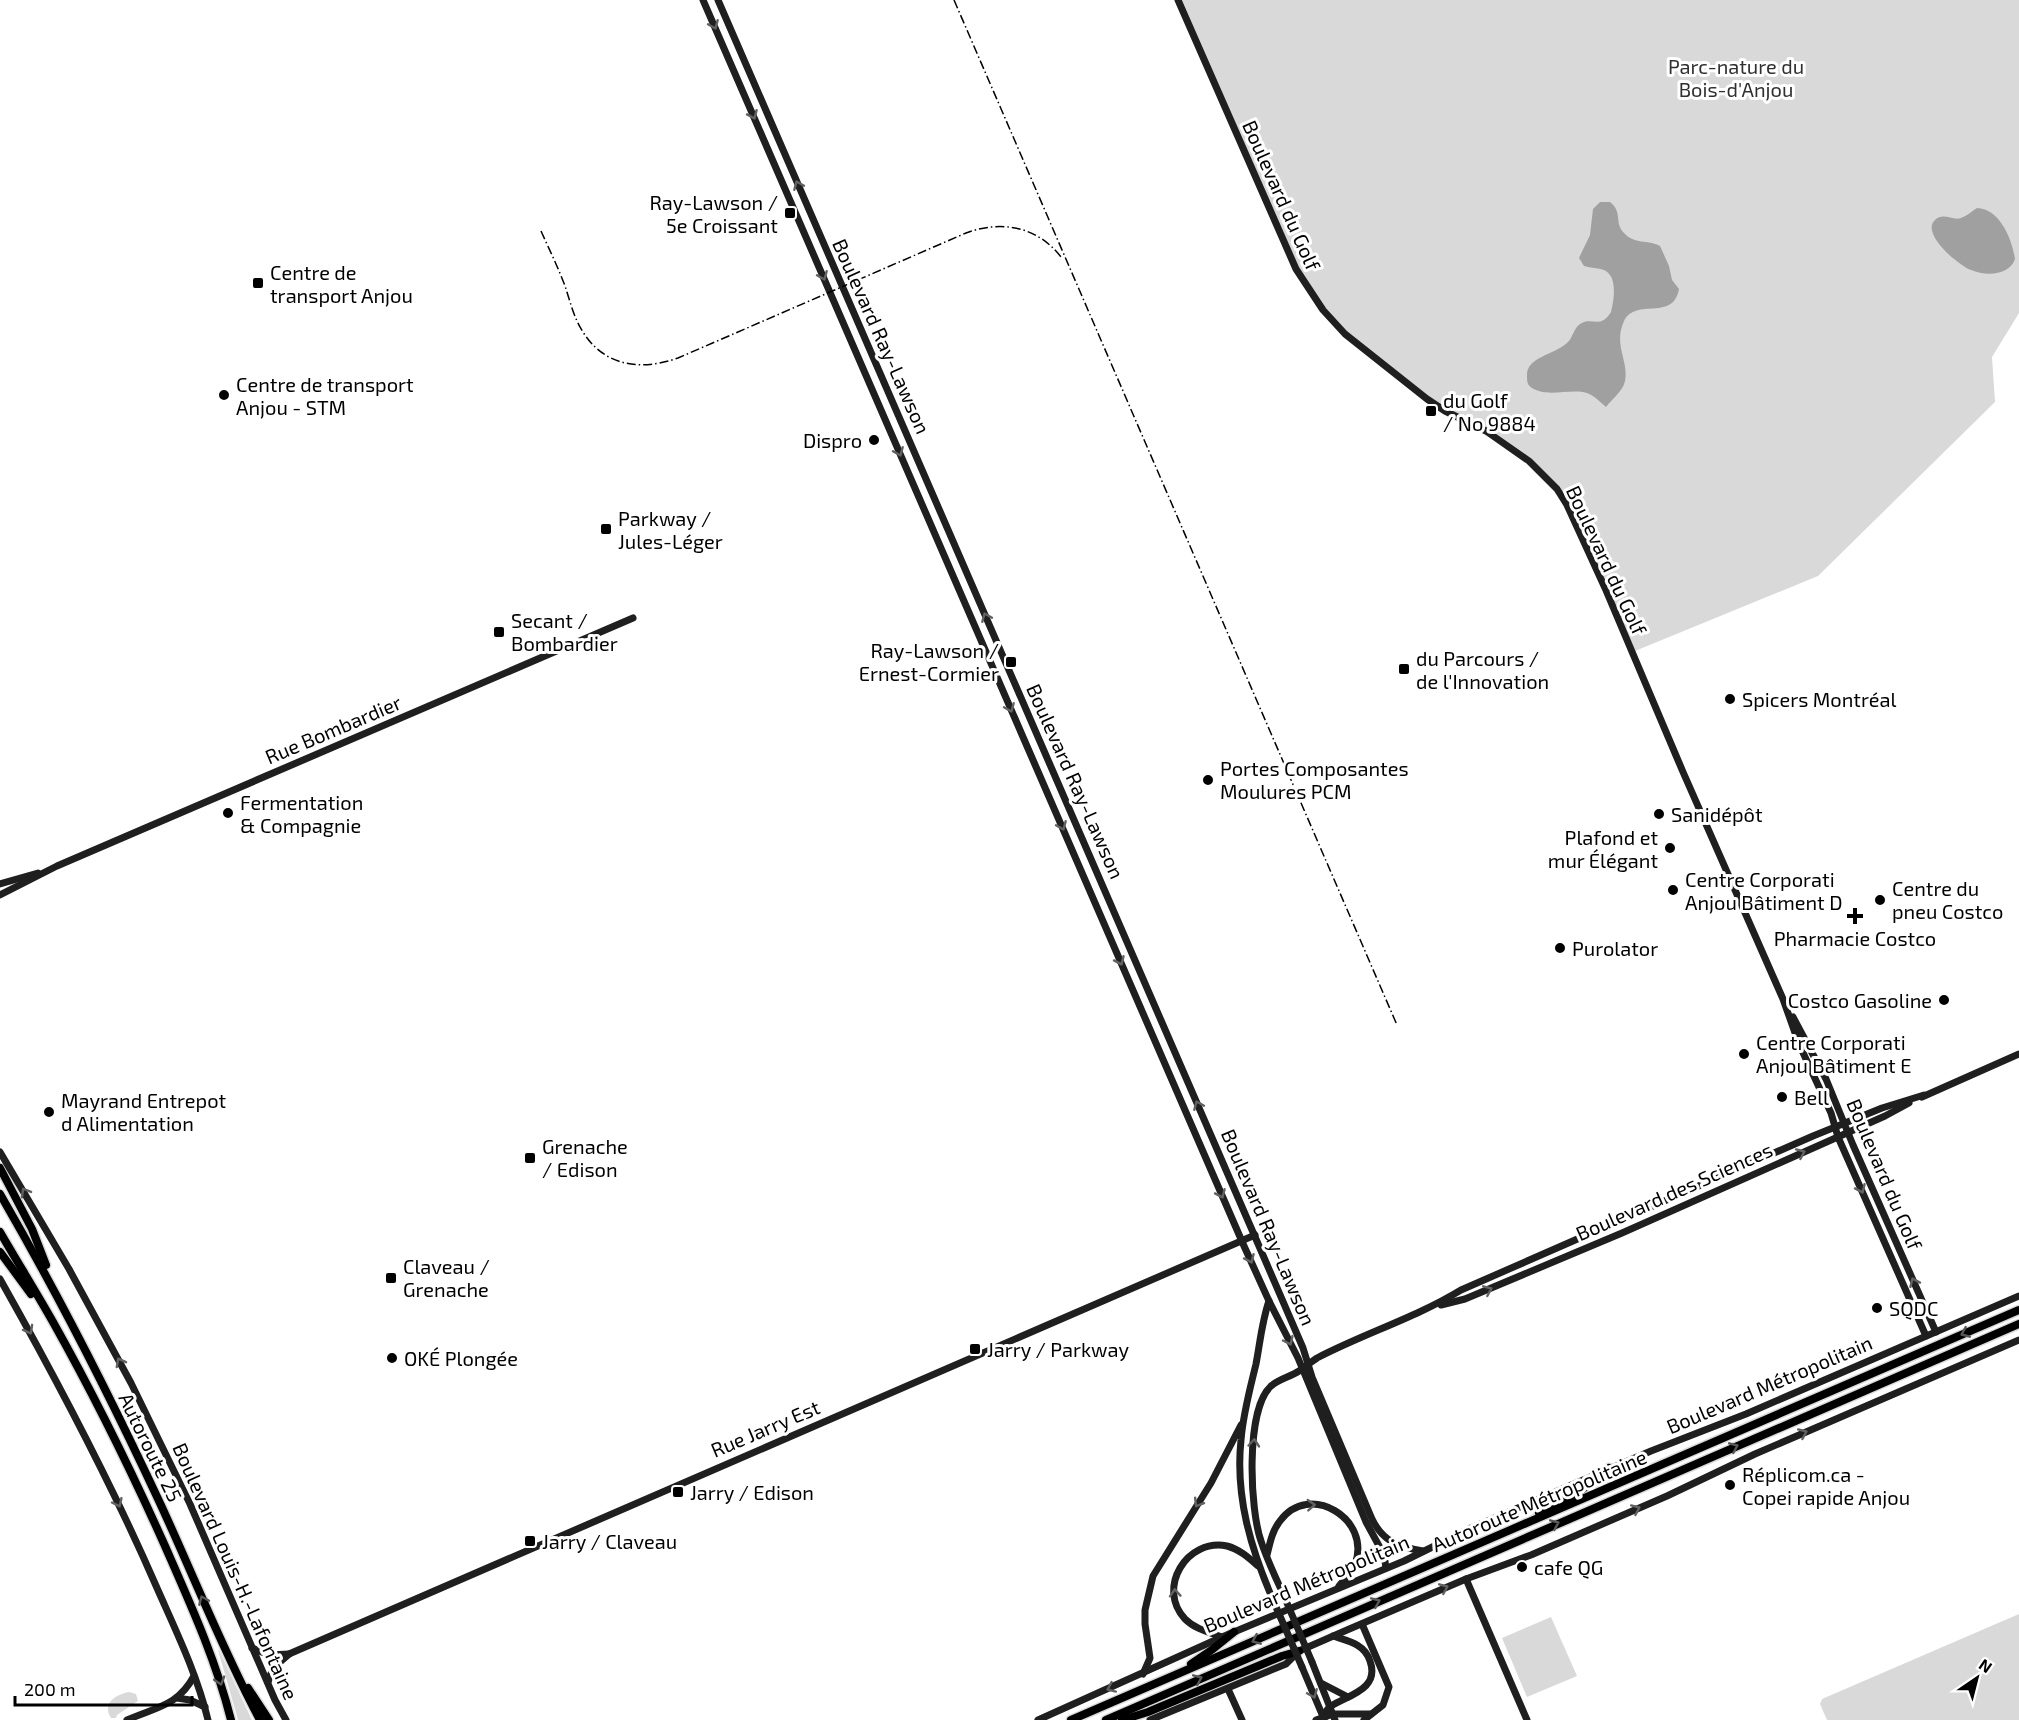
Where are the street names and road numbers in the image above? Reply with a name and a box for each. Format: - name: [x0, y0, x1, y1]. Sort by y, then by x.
- street label: Boulevard du Golf: [1238, 116, 1326, 274]
- street label: Boulevard Ray-Lawson: [828, 235, 936, 437]
- street label: Boulevard du Golf: [1562, 482, 1652, 639]
- street label: Boulevard Ray-Lawson: [1022, 680, 1130, 882]
- street label: Rue Bombardier: [261, 690, 405, 768]
- street label: Boulevard du Golf: [1842, 1095, 1928, 1253]
- street label: Boulevard Ray-Lawson: [1217, 1125, 1321, 1329]
- street label: Boulevard des Sciences: [1572, 1137, 1776, 1245]
- street label: Boulevard Métropolitain: [1663, 1330, 1875, 1438]
- street label: Autoroute 25: [114, 1389, 188, 1505]
- street label: Rue Jarry Est: [707, 1394, 823, 1462]
- street label: Boulevard Louis-H.-Lafontaine: [168, 1439, 304, 1703]
- street label: Autoroute Métropolitaine: [1428, 1444, 1650, 1556]
- street label: Boulevard Métropolitain: [1200, 1529, 1412, 1637]

